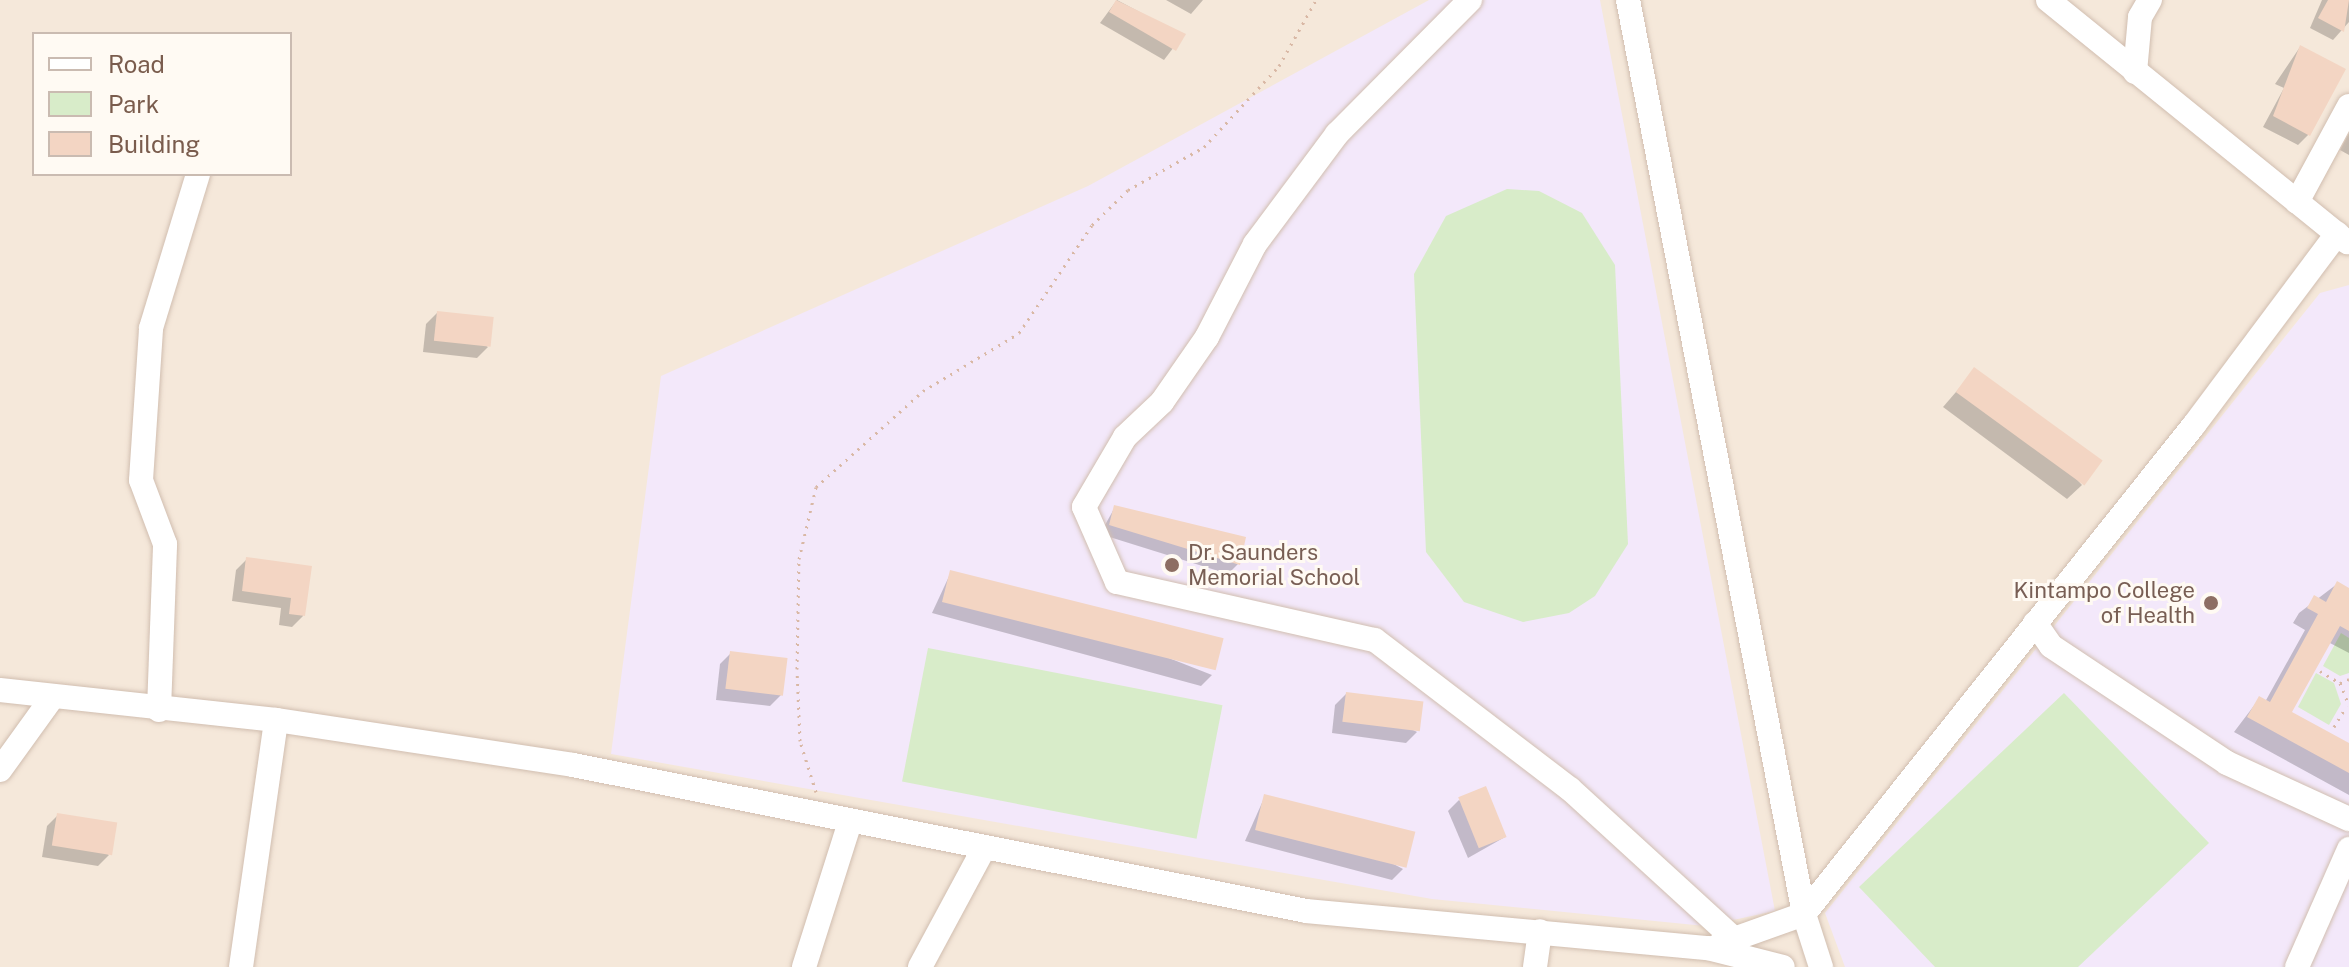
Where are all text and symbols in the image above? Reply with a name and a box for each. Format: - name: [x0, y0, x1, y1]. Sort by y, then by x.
- legend: [32, 32, 292, 176]
- text: Road: [108, 50, 165, 78]
- text: Park: [108, 90, 159, 118]
- text: Building: [108, 130, 200, 158]
- place label: Dr. Saunders Memorial School: [1188, 539, 1360, 590]
- marker: Dr. Saunders Memorial School: [1163, 556, 1181, 574]
- place label: Kintampo College of Health: [2013, 577, 2195, 628]
- marker: Kintampo College of Health: [2202, 594, 2220, 612]

